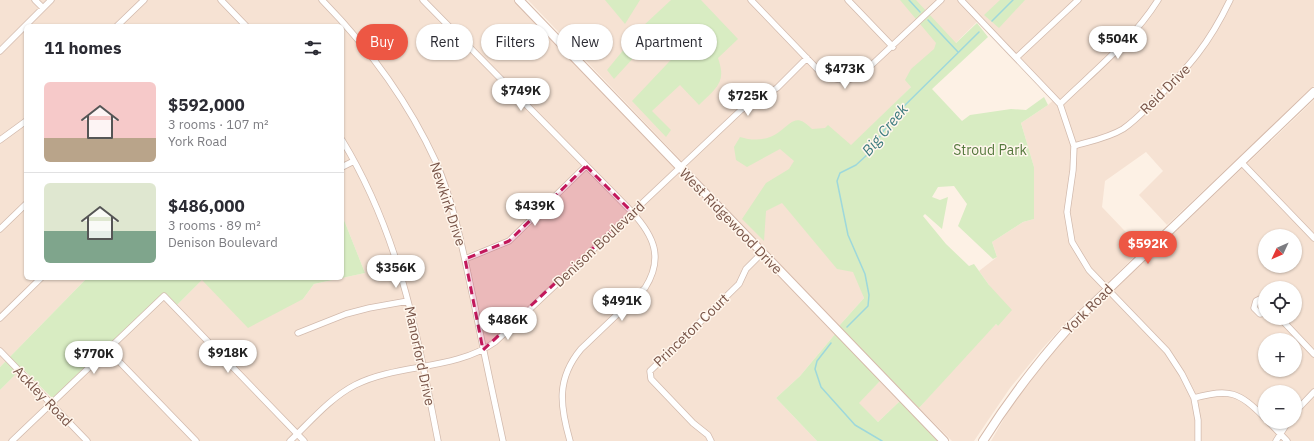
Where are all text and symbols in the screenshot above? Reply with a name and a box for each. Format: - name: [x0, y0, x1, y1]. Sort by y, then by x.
- chip: Buy: [356, 24, 408, 60]
- chip: Rent: [416, 24, 473, 60]
- chip: Filters: [481, 24, 549, 60]
- chip: New: [557, 24, 613, 60]
- chip: Apartment: [621, 24, 717, 60]
- pin: $504K: [1090, 26, 1146, 60]
- text: $504K: [1098, 30, 1138, 47]
- text: 11 homes: [44, 37, 121, 59]
- icon: filters: [302, 37, 324, 59]
- pin: $473K: [817, 56, 873, 90]
- text: $473K: [825, 60, 865, 77]
- street label: Reid Drive: [1136, 60, 1194, 118]
- pin: $749K: [493, 78, 549, 112]
- text: $749K: [501, 82, 541, 99]
- pin: $725K: [720, 83, 776, 117]
- text: $725K: [728, 87, 768, 104]
- text: $592,000: [168, 94, 245, 116]
- icon: home: [76, 98, 124, 146]
- water label: Big Creek: [857, 100, 912, 160]
- text: 3 rooms · 107 m²: [168, 116, 269, 133]
- text: York Road: [168, 133, 227, 150]
- park label: Stroud Park: [953, 141, 1027, 159]
- street label: Newkirk Drive: [426, 160, 470, 249]
- street label: West Ridgewood Drive: [676, 164, 787, 278]
- pin: $439K: [507, 193, 563, 227]
- text: $486,000: [168, 195, 245, 217]
- text: $439K: [515, 197, 555, 214]
- street label: Denison Boulevard: [550, 197, 648, 291]
- icon: home: [76, 199, 124, 247]
- text: 3 rooms · 89 m²: [168, 217, 261, 234]
- north arrow: [1258, 229, 1302, 273]
- map controls: [1258, 229, 1302, 429]
- pin: $592K: [1120, 231, 1176, 265]
- text: Denison Boulevard: [168, 234, 278, 251]
- text: $592K: [1128, 235, 1168, 252]
- pin: $356K: [368, 255, 424, 289]
- text: $356K: [376, 259, 416, 276]
- street label: York Road: [1059, 280, 1117, 338]
- button: locate: [1258, 281, 1302, 325]
- pin: $491K: [594, 288, 650, 322]
- street label: Princeton Court: [649, 289, 733, 371]
- text: $491K: [602, 292, 642, 309]
- street label: Manorford Drive: [401, 305, 439, 408]
- pin: $486K: [480, 307, 536, 341]
- text: $486K: [488, 311, 528, 328]
- button: +: [1258, 333, 1302, 377]
- pin: $918K: [200, 340, 256, 374]
- pin: $770K: [66, 341, 122, 375]
- text: $918K: [208, 344, 248, 361]
- text: $770K: [74, 345, 114, 362]
- street label: Ackley Road: [10, 362, 76, 430]
- button: −: [1258, 385, 1302, 429]

